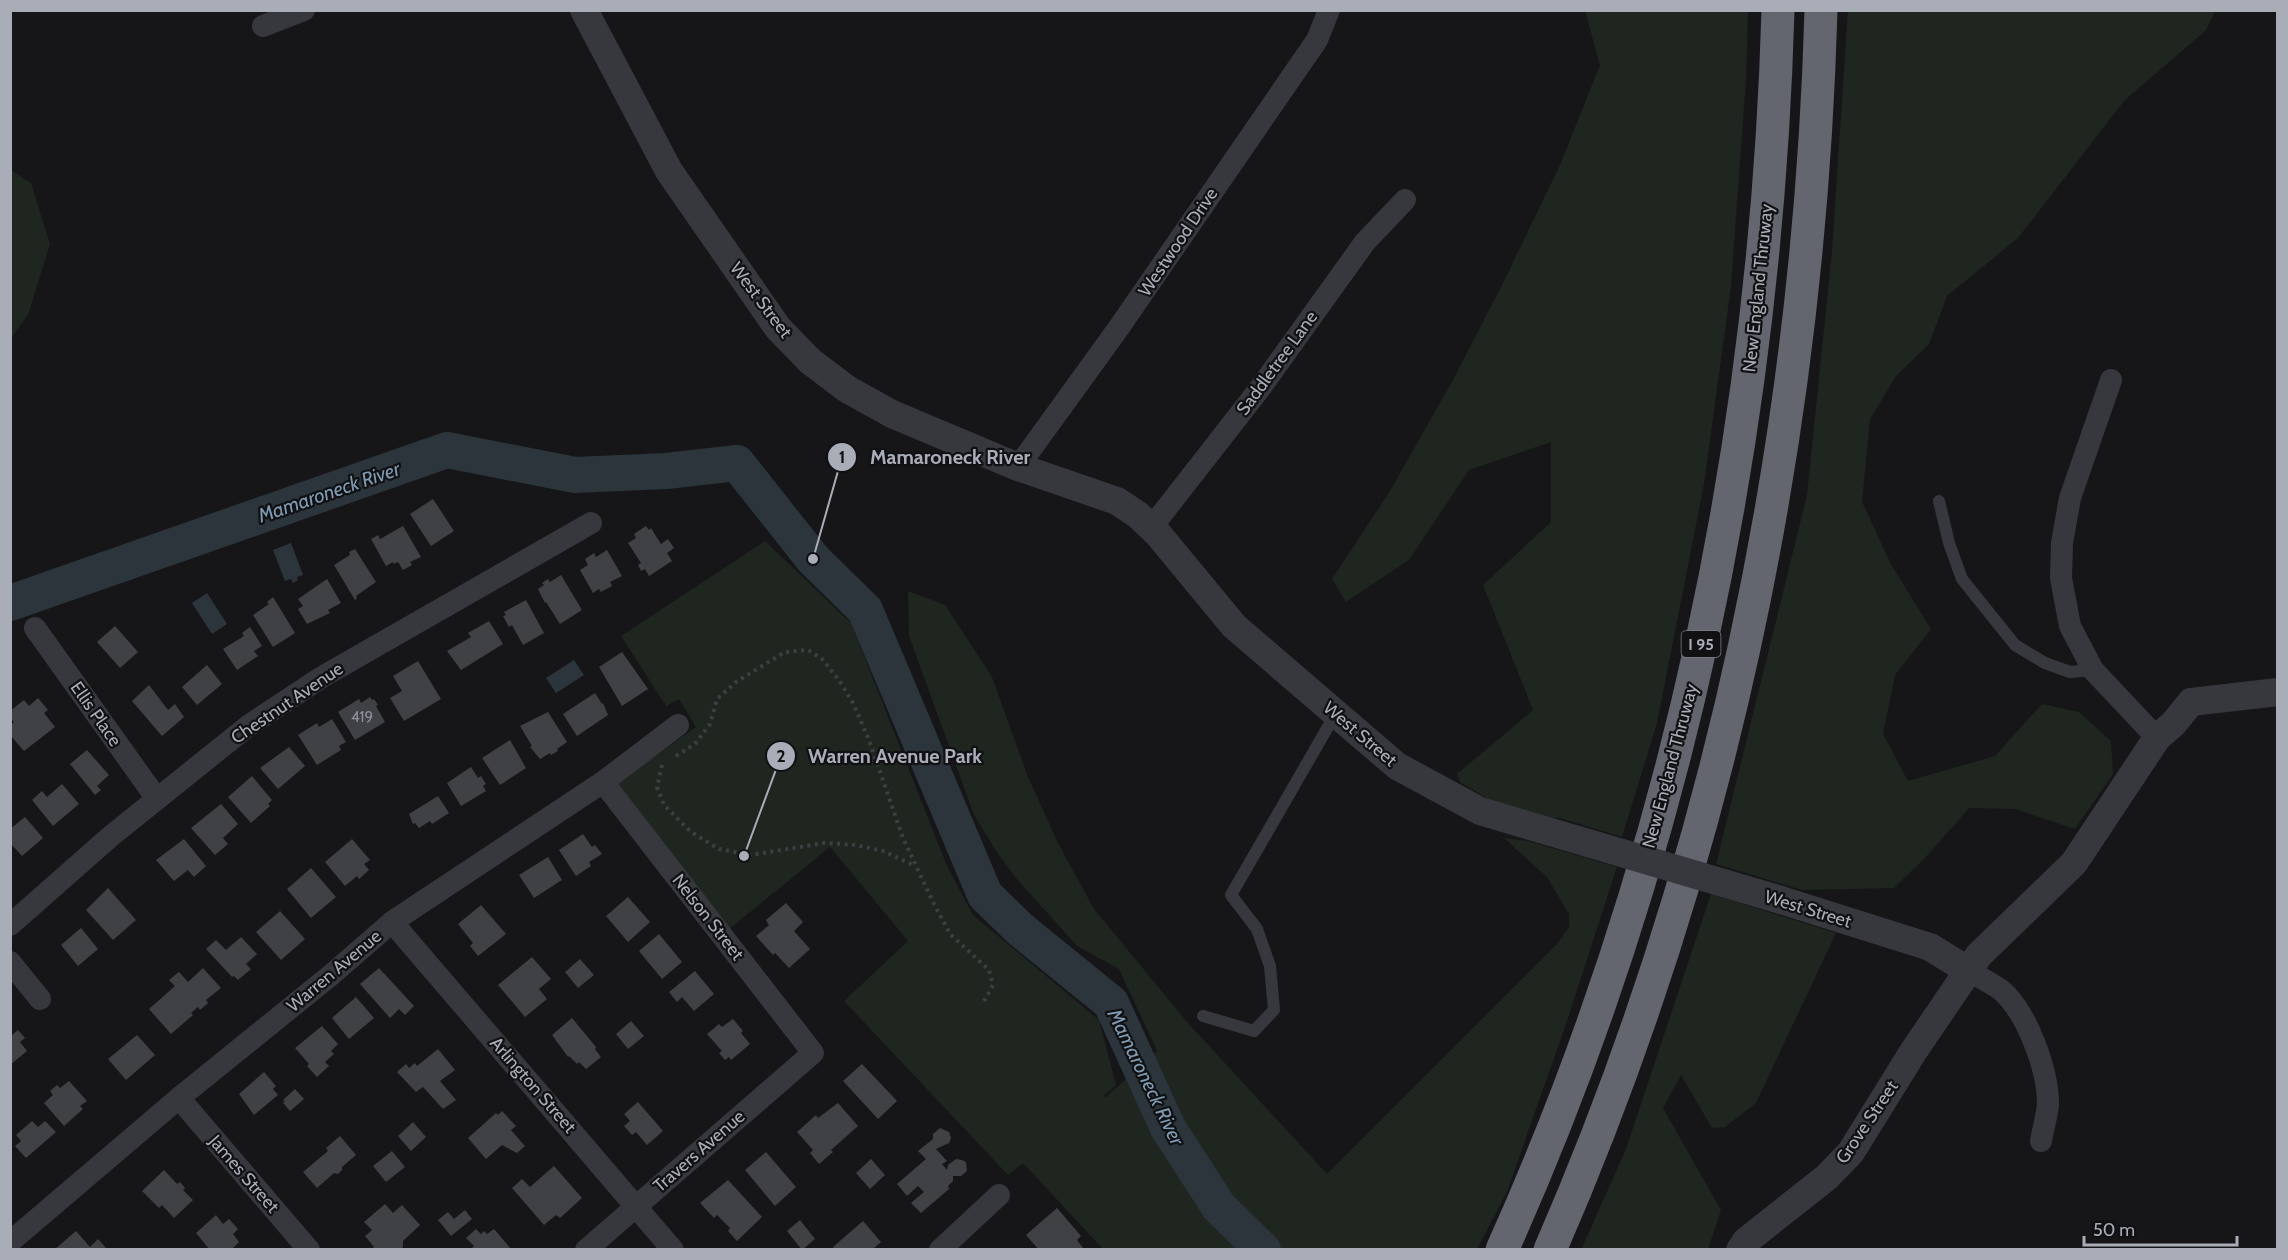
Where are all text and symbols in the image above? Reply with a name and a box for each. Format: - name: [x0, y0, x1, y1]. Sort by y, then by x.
- street label: Westwood Drive: [1134, 184, 1222, 300]
- street label: New England Thruway: [1738, 203, 1778, 373]
- street label: West Street: [725, 258, 797, 342]
- street label: Saddletree Lane: [1232, 307, 1322, 419]
- callout: Mamaroneck River: [827, 438, 1042, 476]
- text: Mamaroneck River: [870, 445, 1030, 469]
- text: 1: [839, 446, 845, 468]
- water label: Mamaroneck River: [254, 456, 404, 528]
- road number: I 95: [1682, 631, 1720, 657]
- street label: Chestnut Avenue: [227, 657, 347, 749]
- street label: Ellis Place: [66, 677, 126, 751]
- street label: New England Thruway: [1637, 681, 1703, 851]
- street label: West Street: [1319, 697, 1401, 771]
- house number: 419: [351, 708, 373, 726]
- callout: Warren Avenue Park: [766, 737, 994, 775]
- text: Warren Avenue Park: [808, 744, 982, 768]
- text: 2: [776, 745, 786, 767]
- street label: Nelson Street: [667, 869, 749, 965]
- street label: West Street: [1762, 885, 1854, 933]
- street label: Warren Avenue: [282, 925, 386, 1017]
- water label: Mamaroneck River: [1102, 1004, 1190, 1150]
- street label: Arlington Street: [485, 1032, 581, 1138]
- street label: Grove Street: [1831, 1076, 1903, 1168]
- street label: Travers Avenue: [649, 1105, 749, 1197]
- street label: James Street: [204, 1130, 284, 1217]
- scale bar: [2084, 1209, 2237, 1247]
- text: 50 m: [2093, 1219, 2135, 1241]

